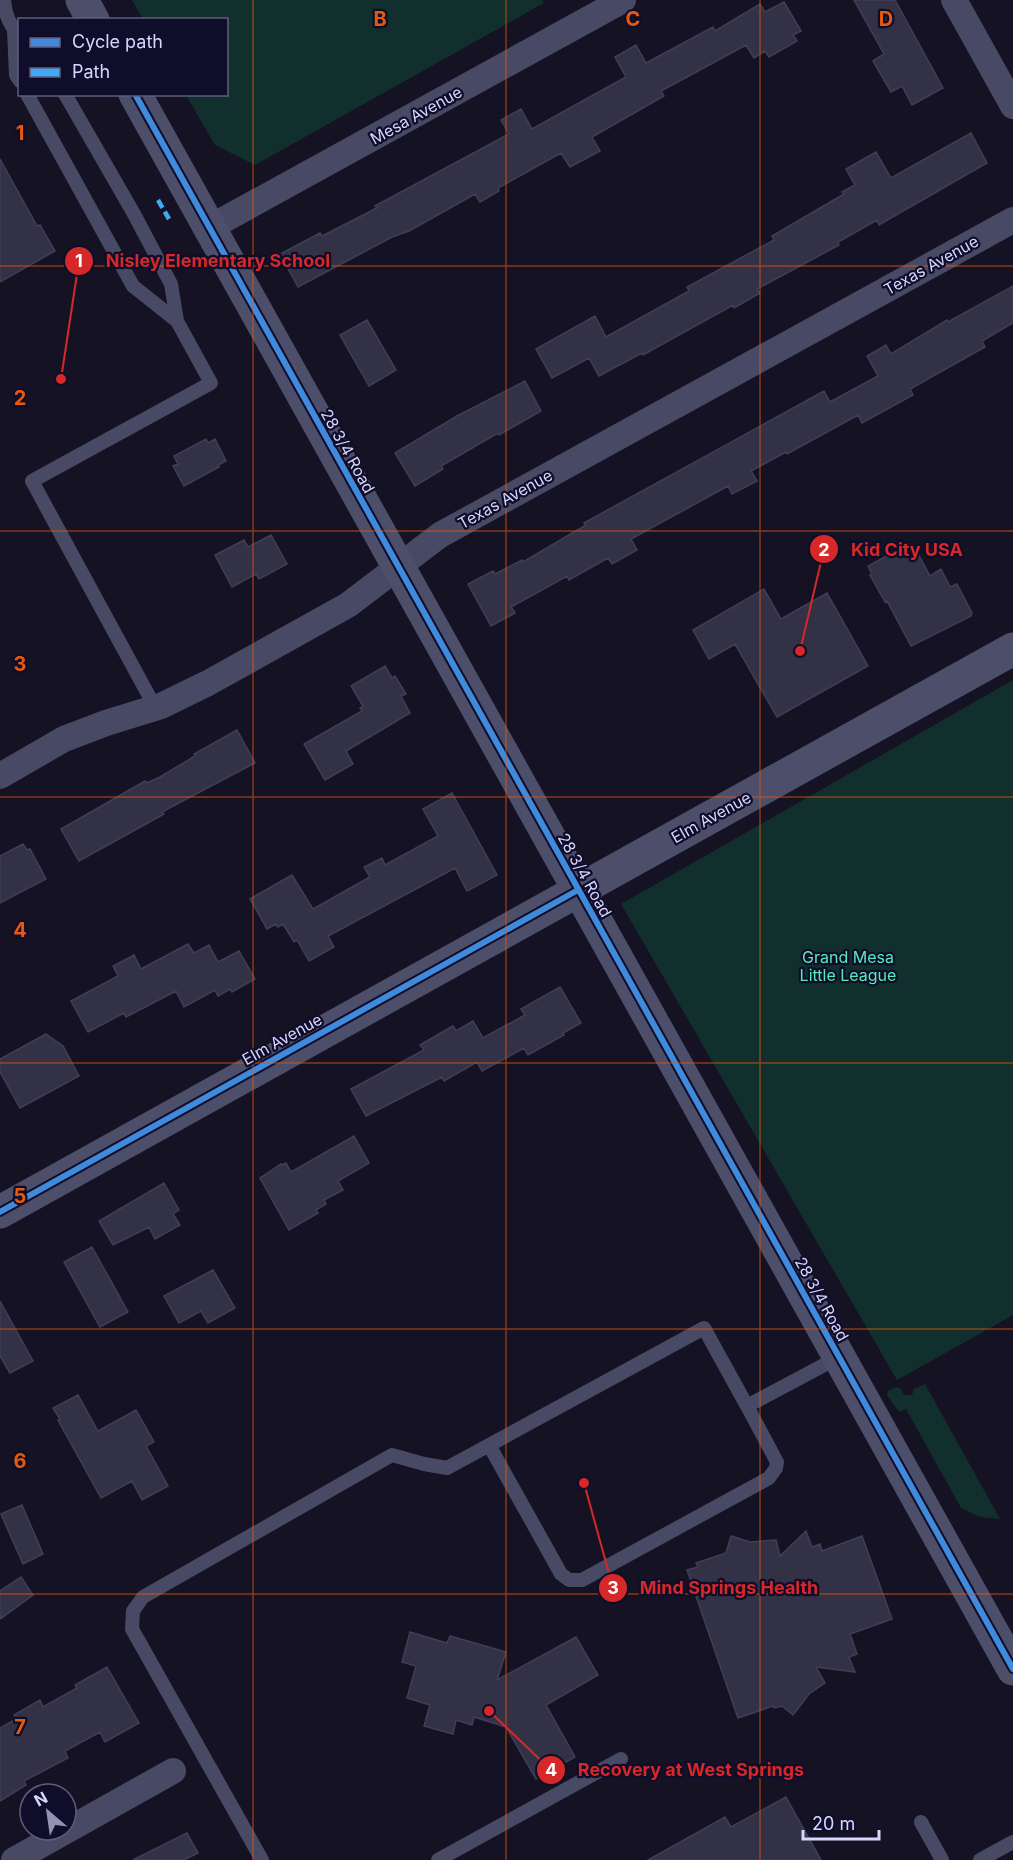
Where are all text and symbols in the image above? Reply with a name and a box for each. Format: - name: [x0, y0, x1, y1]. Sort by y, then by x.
- text: B: [373, 7, 387, 31]
- text: C: [626, 7, 640, 31]
- text: D: [879, 7, 893, 31]
- legend: [18, 18, 228, 96]
- text: Cycle path: [72, 31, 163, 52]
- text: Path: [72, 61, 110, 82]
- street label: Mesa Avenue: [367, 82, 465, 148]
- text: 1: [16, 121, 24, 145]
- street label: Texas Avenue: [880, 231, 982, 299]
- callout: Nisley Elementary School: [64, 243, 342, 279]
- text: 1: [75, 250, 83, 271]
- text: Nisley Elementary School: [106, 250, 330, 271]
- text: 2: [14, 386, 26, 410]
- street label: 28 3/4 Road: [317, 405, 379, 497]
- street label: Texas Avenue: [454, 465, 556, 533]
- callout: Kid City USA: [809, 531, 975, 567]
- text: 2: [818, 539, 830, 560]
- text: Kid City USA: [851, 539, 963, 560]
- text: 3: [14, 652, 26, 676]
- street label: Elm Avenue: [668, 787, 754, 847]
- street label: 28 3/4 Road: [554, 829, 616, 921]
- text: 4: [13, 918, 27, 942]
- park label: Grand Mesa Little League: [800, 947, 896, 985]
- street label: Elm Avenue: [239, 1009, 325, 1069]
- text: 5: [14, 1184, 26, 1208]
- street label: 28 3/4 Road: [791, 1253, 853, 1345]
- text: 6: [14, 1449, 27, 1473]
- callout: Mind Springs Health: [598, 1570, 831, 1606]
- text: 3: [607, 1577, 619, 1598]
- text: Mind Springs Health: [640, 1577, 818, 1598]
- text: 7: [14, 1715, 26, 1739]
- callout: Recovery at West Springs: [536, 1752, 817, 1788]
- text: 4: [545, 1759, 557, 1780]
- text: Recovery at West Springs: [578, 1759, 804, 1780]
- north arrow: [18, 1782, 78, 1842]
- text: N: [31, 1787, 51, 1811]
- scale bar: [803, 1803, 880, 1841]
- text: 20 m: [812, 1813, 855, 1834]

